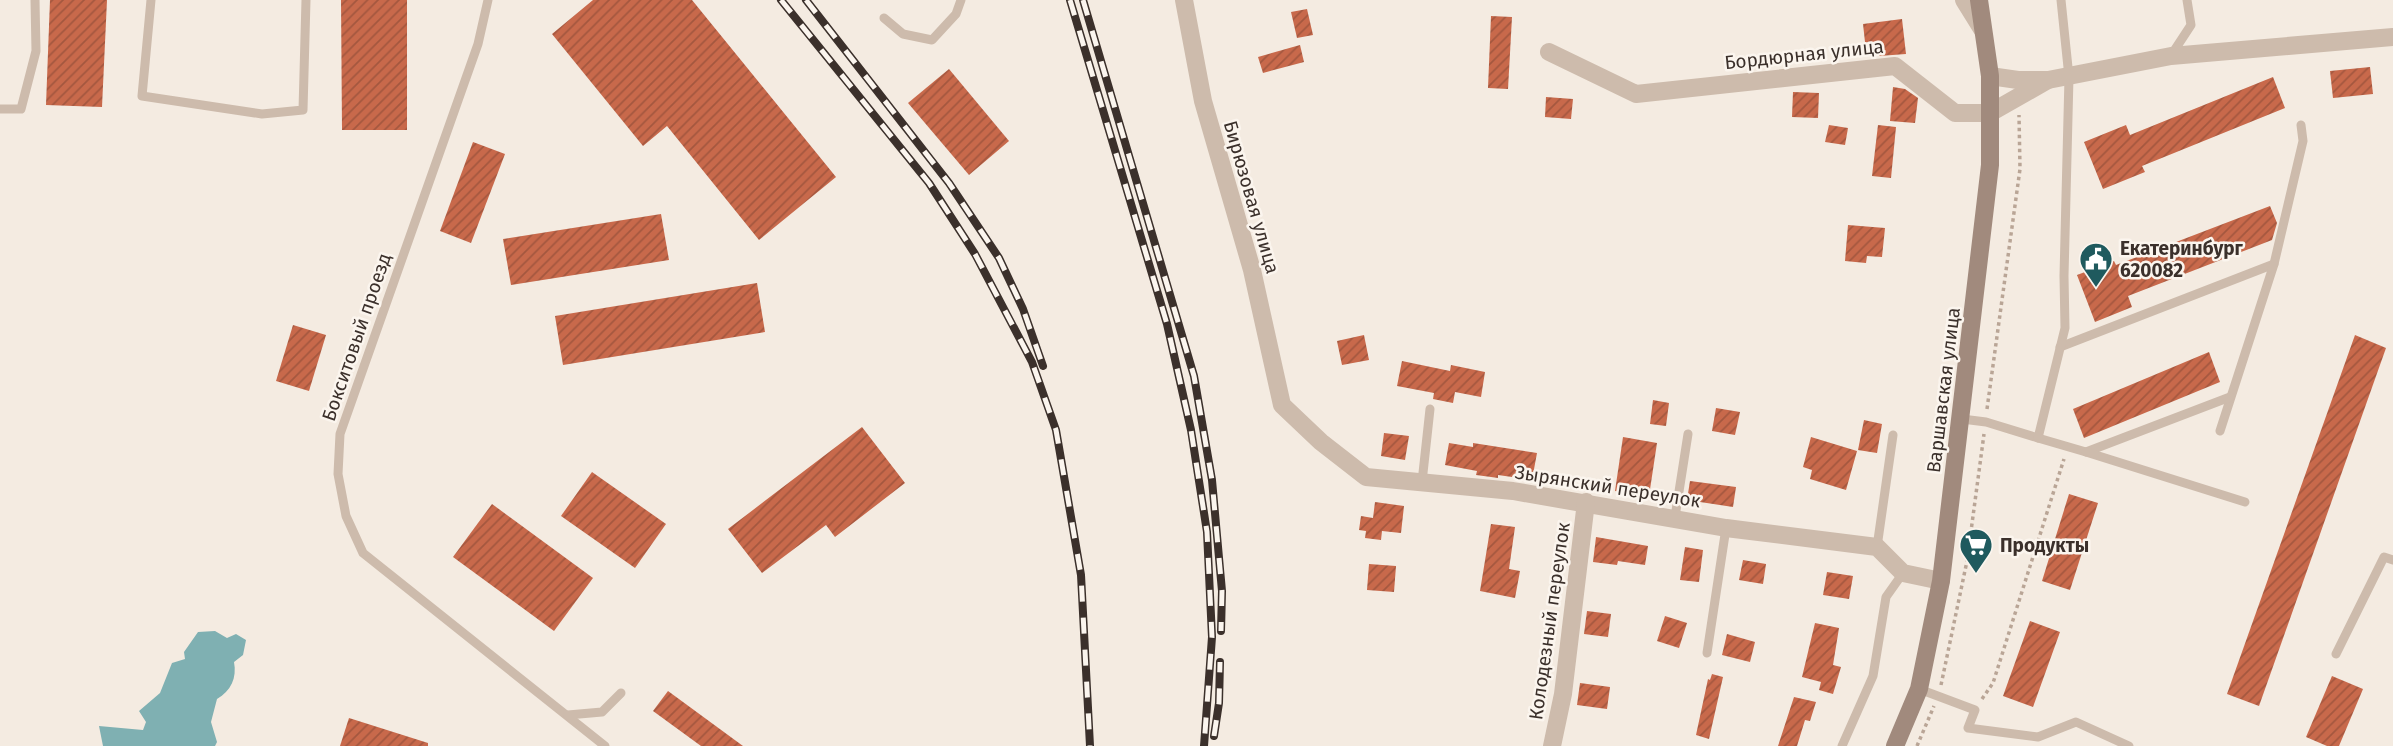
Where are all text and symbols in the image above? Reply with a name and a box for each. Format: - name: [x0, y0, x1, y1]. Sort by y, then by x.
- street label: Бордюрная улица: [1723, 35, 1885, 74]
- street label: Бирюзовая улица: [1219, 118, 1284, 276]
- place label: Екатеринбург 620082: [2120, 237, 2244, 282]
- public building icon: Екатеринбург 620082: [2077, 240, 2115, 289]
- street label: Бокситовый проезд: [317, 250, 396, 424]
- street label: Варшавская улица: [1922, 306, 1965, 474]
- street label: Зырянский переулок: [1513, 460, 1703, 513]
- street label: Колодезный переулок: [1524, 521, 1575, 721]
- supermarket icon: Продукты: [1957, 526, 1995, 575]
- place label: Продукты: [2000, 534, 2089, 557]

